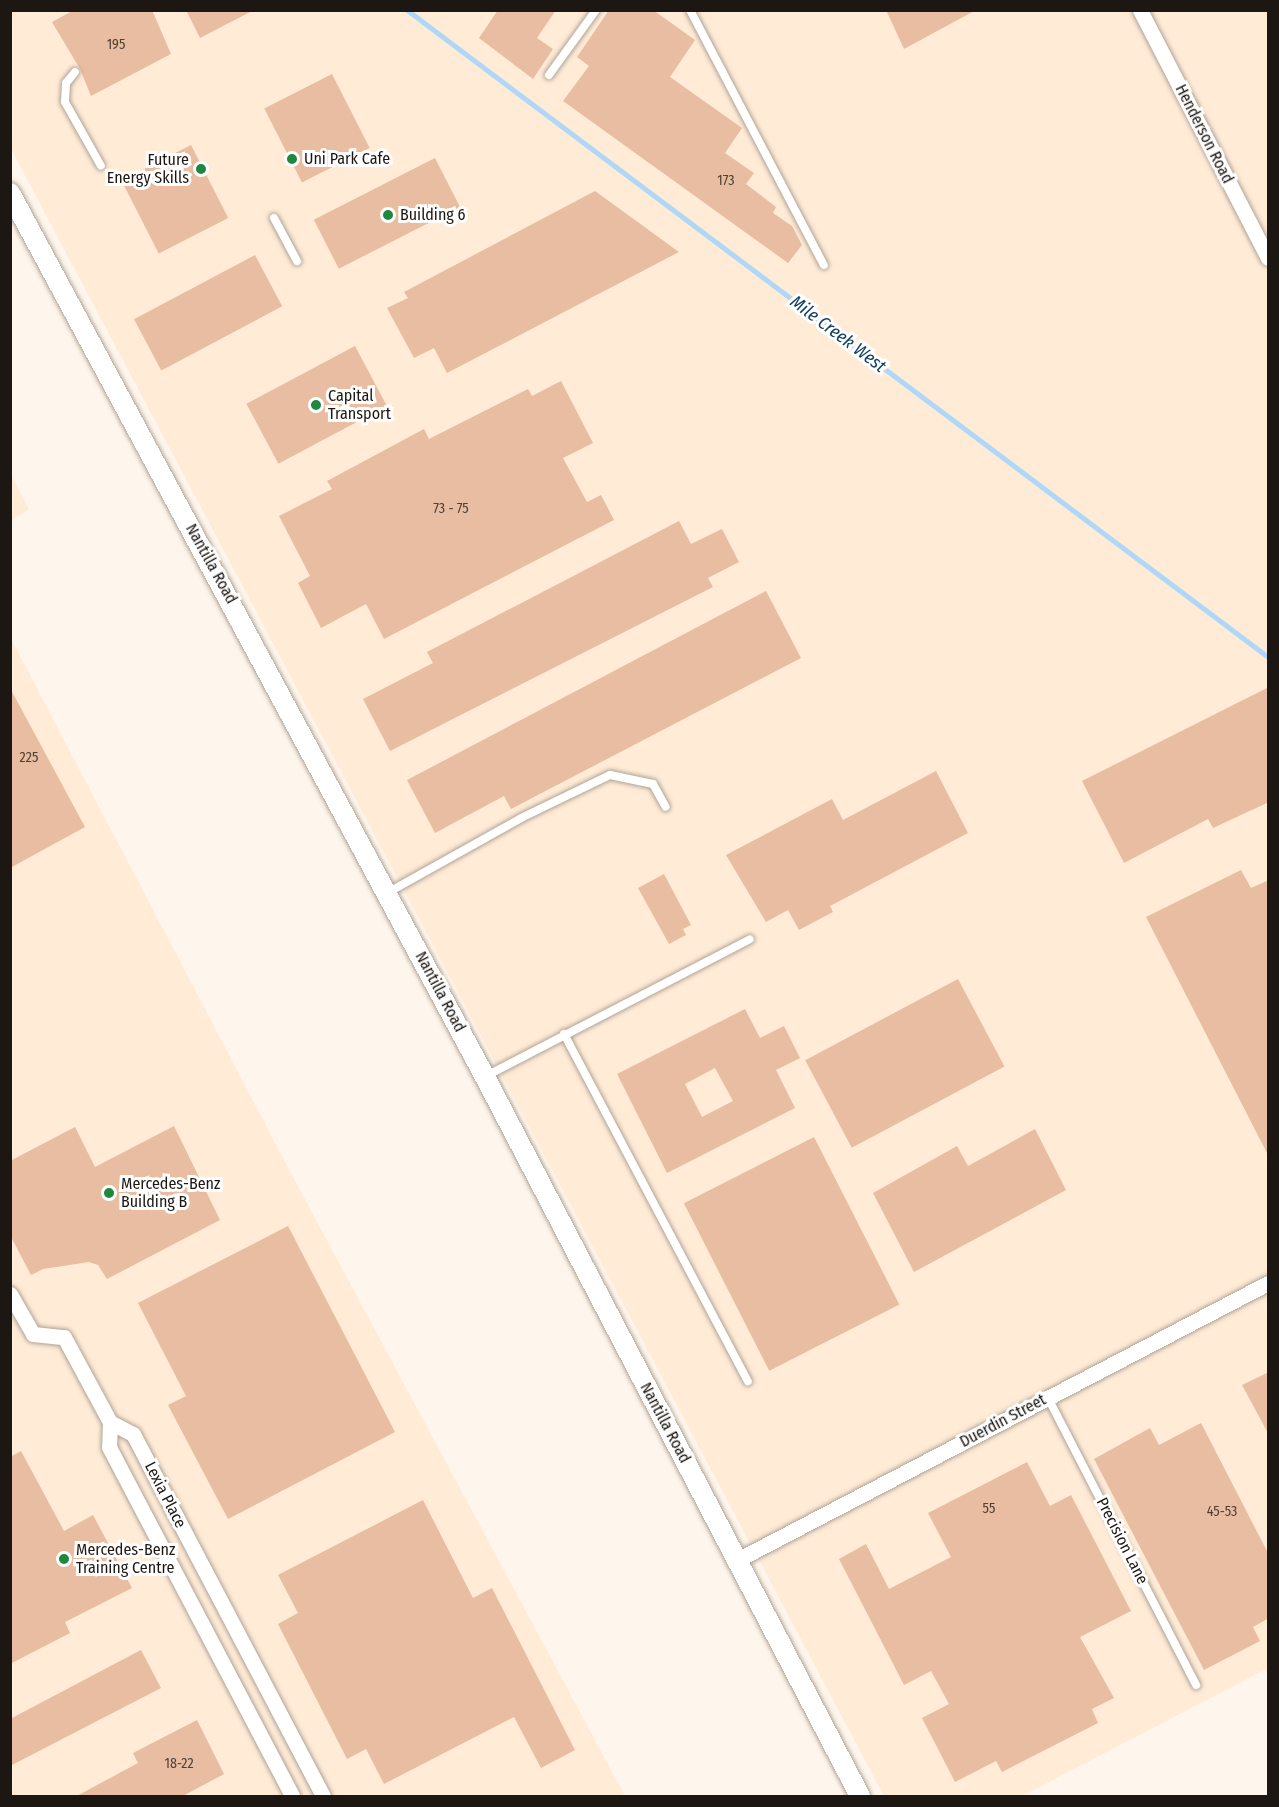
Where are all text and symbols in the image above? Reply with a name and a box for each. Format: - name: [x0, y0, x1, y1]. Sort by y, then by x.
- house number: 195: [107, 37, 125, 53]
- street label: Henderson Road: [1171, 81, 1237, 187]
- place label: Uni Park Cafe: [304, 149, 390, 169]
- place label: Future Energy Skills: [107, 150, 189, 188]
- marker: Uni Park Cafe: [285, 152, 299, 166]
- marker: Future Energy Skills: [194, 162, 208, 176]
- house number: 173: [717, 173, 735, 189]
- place label: Building 6: [400, 205, 466, 225]
- marker: Building 6: [381, 208, 395, 222]
- water label: Mile Creek West: [786, 291, 890, 377]
- place label: Capital Transport: [328, 386, 391, 424]
- marker: Capital Transport: [309, 398, 323, 412]
- house number: 73 - 75: [433, 501, 469, 517]
- street label: Nantilla Road: [181, 521, 241, 607]
- house number: 225: [20, 750, 38, 766]
- street label: Nantilla Road: [411, 948, 469, 1036]
- place label: Mercedes-Benz Building B: [121, 1174, 220, 1212]
- marker: Mercedes-Benz Building B: [102, 1186, 116, 1200]
- street label: Nantilla Road: [636, 1379, 694, 1467]
- street label: Duerdin Street: [957, 1390, 1049, 1452]
- street label: Lexia Place: [140, 1459, 190, 1531]
- street label: Precision Lane: [1092, 1495, 1152, 1587]
- house number: 55: [983, 1501, 995, 1517]
- house number: 45-53: [1207, 1504, 1237, 1520]
- place label: Mercedes-Benz Training Centre: [76, 1540, 175, 1578]
- marker: Mercedes-Benz Training Centre: [57, 1552, 71, 1566]
- house number: 18-22: [164, 1756, 194, 1772]

